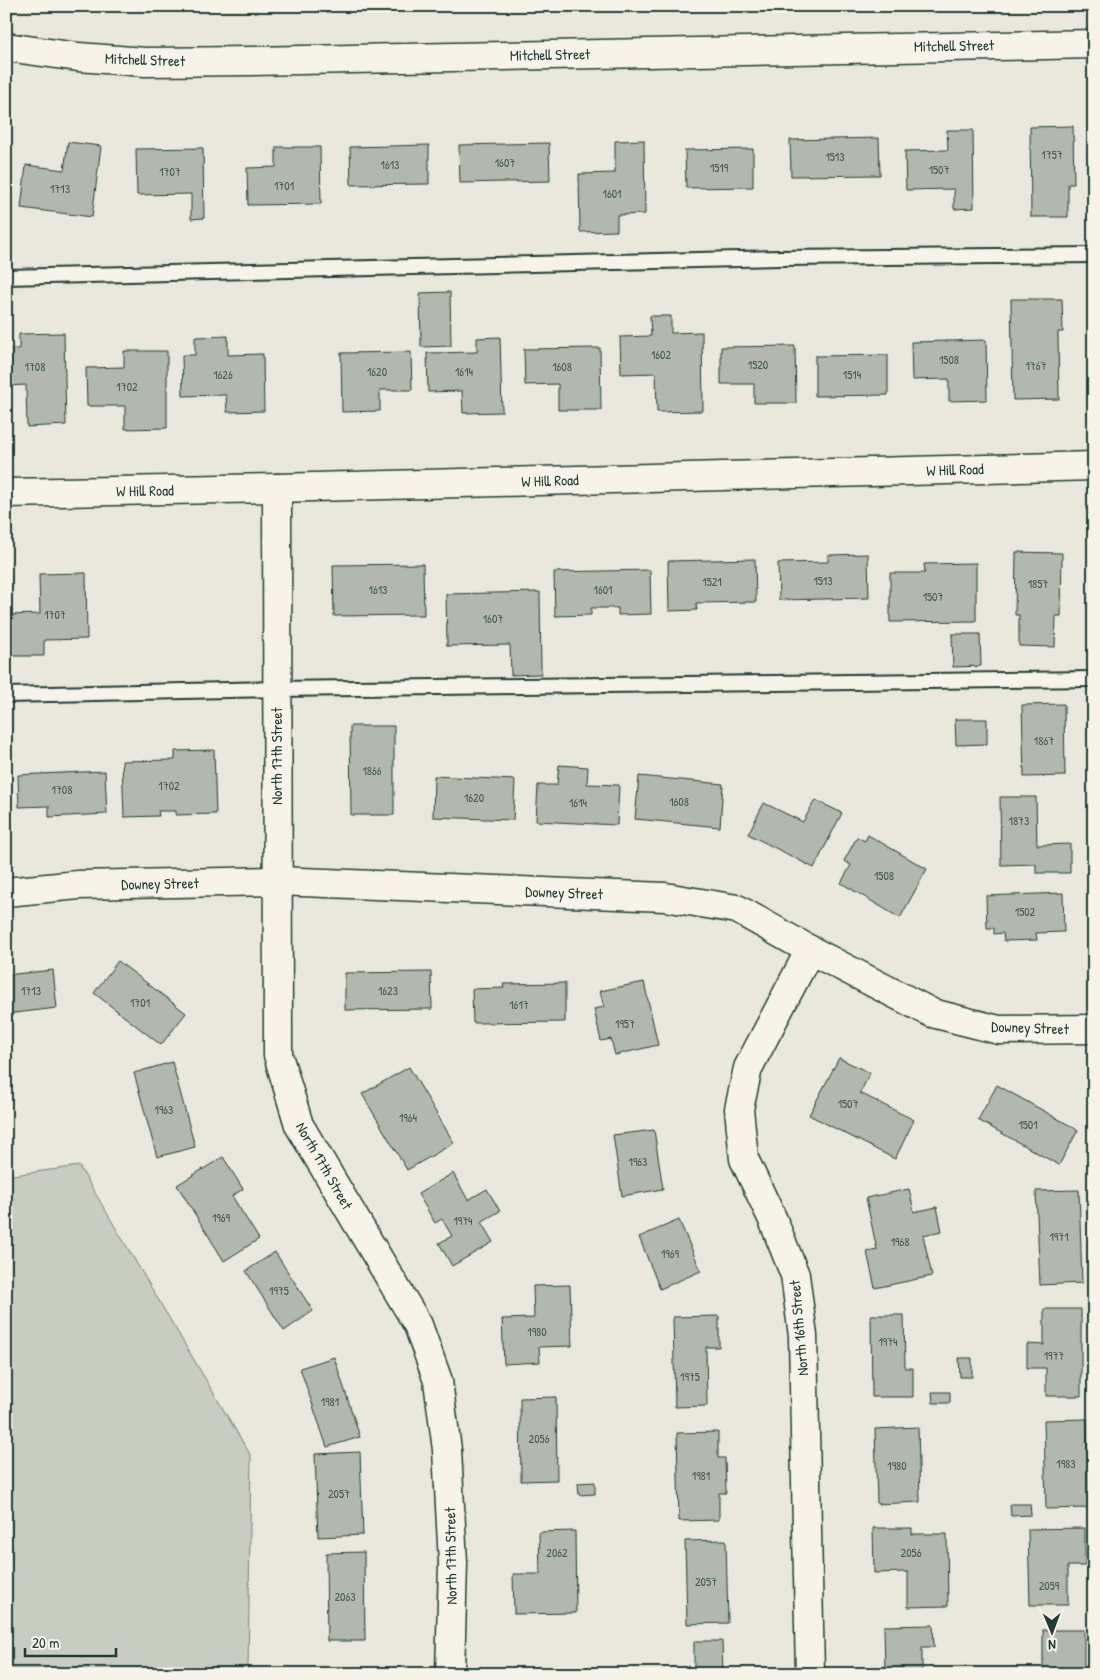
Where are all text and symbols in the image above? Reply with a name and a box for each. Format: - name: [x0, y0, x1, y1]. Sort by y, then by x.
- street label: Mitchell Street: [914, 34, 995, 57]
- street label: Mitchell Street: [510, 43, 591, 66]
- street label: Mitchell Street: [104, 48, 186, 71]
- house number: 1757: [1041, 146, 1063, 163]
- house number: 1513: [825, 148, 845, 165]
- house number: 1607: [495, 154, 515, 171]
- house number: 1613: [381, 156, 399, 173]
- house number: 1519: [710, 159, 729, 176]
- house number: 1507: [929, 161, 949, 178]
- house number: 1707: [159, 163, 181, 180]
- house number: 1701: [274, 177, 294, 194]
- house number: 1713: [50, 180, 70, 197]
- house number: 1601: [603, 185, 621, 202]
- house number: 1602: [651, 346, 671, 363]
- house number: 1508: [939, 351, 959, 368]
- house number: 1520: [748, 356, 768, 373]
- house number: 1767: [1025, 357, 1047, 374]
- house number: 1708: [25, 358, 45, 375]
- house number: 1608: [552, 358, 572, 375]
- house number: 1620: [367, 363, 387, 380]
- house number: 1614: [455, 363, 473, 380]
- house number: 1626: [213, 366, 233, 383]
- house number: 1514: [843, 366, 862, 383]
- house number: 1702: [116, 378, 138, 395]
- street label: W Hill Road: [926, 458, 984, 481]
- street label: W Hill Road: [521, 469, 579, 492]
- street label: W Hill Road: [116, 479, 174, 502]
- house number: 1513: [813, 572, 833, 589]
- house number: 1521: [702, 573, 722, 590]
- house number: 1857: [1028, 575, 1048, 592]
- house number: 1613: [369, 581, 387, 598]
- house number: 1601: [594, 581, 612, 598]
- house number: 1507: [923, 588, 943, 605]
- house number: 1707: [44, 606, 66, 623]
- house number: 1607: [483, 610, 503, 627]
- street label: North 17th Street: [266, 706, 287, 805]
- house number: 1867: [1034, 732, 1054, 749]
- house number: 1866: [362, 762, 382, 779]
- house number: 1702: [158, 777, 180, 794]
- house number: 1708: [52, 781, 72, 798]
- house number: 1620: [464, 789, 484, 806]
- house number: 1608: [669, 793, 689, 810]
- house number: 1614: [569, 794, 587, 811]
- house number: 1873: [1009, 812, 1029, 829]
- house number: 1508: [874, 867, 894, 884]
- street label: Downey Street: [121, 872, 200, 895]
- street label: Downey Street: [525, 881, 604, 904]
- house number: 1502: [1015, 903, 1036, 920]
- house number: 1713: [21, 982, 41, 999]
- house number: 1623: [378, 982, 398, 999]
- house number: 1701: [130, 994, 150, 1011]
- house number: 1617: [509, 996, 529, 1013]
- house number: 1957: [615, 1015, 635, 1032]
- street label: Downey Street: [991, 1016, 1070, 1039]
- house number: 1507: [838, 1095, 858, 1112]
- house number: 1963: [155, 1101, 173, 1118]
- house number: 1964: [399, 1109, 418, 1126]
- house number: 1501: [1018, 1116, 1038, 1133]
- street label: North 17th Street: [291, 1118, 358, 1214]
- house number: 1963: [629, 1153, 647, 1170]
- house number: 1969: [212, 1209, 231, 1226]
- house number: 1974: [453, 1212, 473, 1229]
- house number: 1971: [1049, 1228, 1069, 1245]
- house number: 1968: [891, 1233, 909, 1250]
- house number: 1969: [661, 1245, 680, 1262]
- street label: North 16th Street: [784, 1278, 813, 1377]
- house number: 1975: [269, 1282, 289, 1299]
- house number: 1980: [527, 1323, 547, 1340]
- house number: 1974: [878, 1333, 898, 1350]
- house number: 1977: [1044, 1347, 1064, 1364]
- house number: 1975: [680, 1368, 700, 1385]
- house number: 1981: [321, 1393, 339, 1410]
- house number: 2056: [529, 1430, 550, 1447]
- house number: 1983: [1056, 1455, 1076, 1472]
- house number: 1980: [887, 1457, 907, 1474]
- house number: 1981: [692, 1467, 710, 1484]
- house number: 2057: [328, 1485, 350, 1502]
- street label: North 17th Street: [439, 1506, 462, 1605]
- house number: 2062: [546, 1544, 568, 1561]
- house number: 2056: [901, 1544, 922, 1561]
- house number: 2057: [695, 1573, 717, 1590]
- house number: 2059: [1039, 1577, 1060, 1594]
- house number: 2063: [334, 1588, 356, 1605]
- north arrow: [1028, 1608, 1078, 1658]
- scale bar: [25, 1625, 116, 1657]
- text: 20 m: [32, 1632, 59, 1653]
- text: N: [1048, 1636, 1056, 1655]

